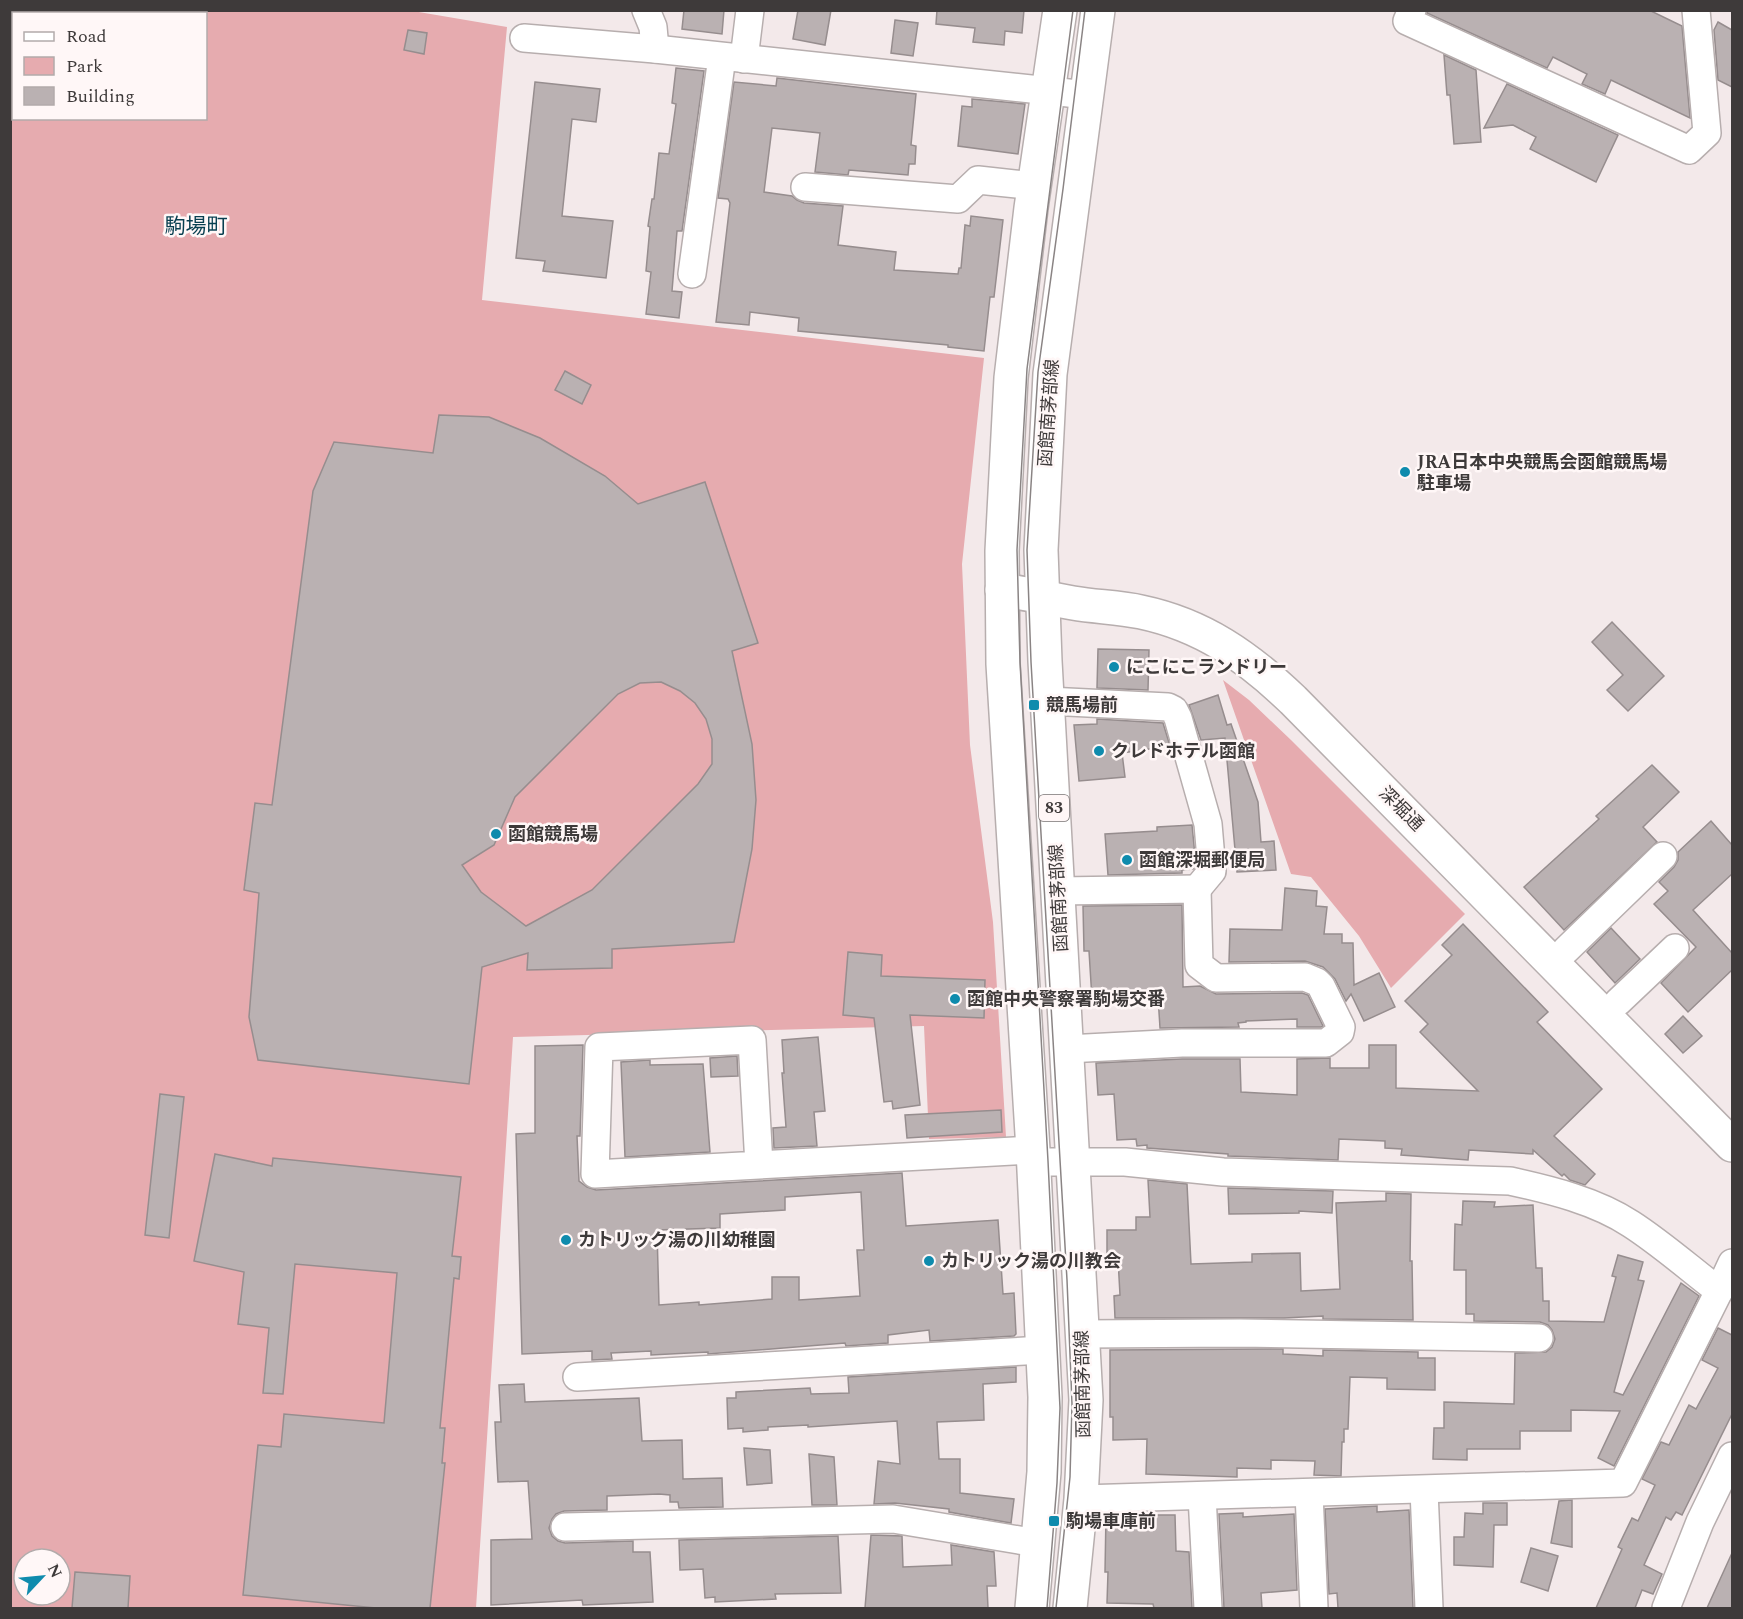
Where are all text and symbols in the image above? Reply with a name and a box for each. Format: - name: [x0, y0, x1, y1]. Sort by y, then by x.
- legend: [12, 12, 207, 120]
- text: Road: [66, 23, 107, 50]
- text: Park: [66, 53, 103, 80]
- text: Building: [66, 83, 135, 110]
- district label: 駒場町: [165, 211, 228, 243]
- street label: 函館南茅部線: [1032, 358, 1066, 468]
- place label: JRA日本中央競馬会函館競馬場 駐車場: [1417, 449, 1667, 497]
- marker: JRA日本中央競馬会函館競馬場 駐車場: [1398, 465, 1412, 479]
- place label: にこにこランドリー: [1126, 654, 1287, 681]
- marker: にこにこランドリー: [1107, 660, 1121, 674]
- place label: 競馬場前: [1046, 692, 1118, 719]
- marker: 競馬場前: [1027, 698, 1041, 712]
- place label: クレドホテル函館: [1111, 738, 1255, 765]
- marker: クレドホテル函館: [1092, 744, 1106, 758]
- street label: 深堀通: [1372, 780, 1430, 838]
- road number: 83: [1039, 795, 1069, 821]
- place label: 函館競馬場: [508, 821, 598, 848]
- marker: 函館競馬場: [489, 827, 503, 841]
- street label: 函館南茅部線: [1043, 843, 1075, 953]
- place label: 函館深堀郵便局: [1139, 847, 1265, 874]
- marker: 函館深堀郵便局: [1120, 853, 1134, 867]
- place label: 函館中央警察署駒場交番: [967, 986, 1165, 1013]
- marker: 函館中央警察署駒場交番: [948, 992, 962, 1006]
- place label: カトリック湯の川幼稚園: [578, 1227, 776, 1254]
- marker: カトリック湯の川幼稚園: [559, 1233, 573, 1247]
- place label: カトリック湯の川教会: [941, 1248, 1121, 1275]
- marker: カトリック湯の川教会: [922, 1254, 936, 1268]
- street label: 函館南茅部線: [1069, 1330, 1097, 1438]
- place label: 駒場車庫前: [1066, 1508, 1156, 1535]
- marker: 駒場車庫前: [1047, 1514, 1061, 1528]
- north arrow: [12, 1547, 72, 1607]
- text: N: [41, 1560, 68, 1582]

